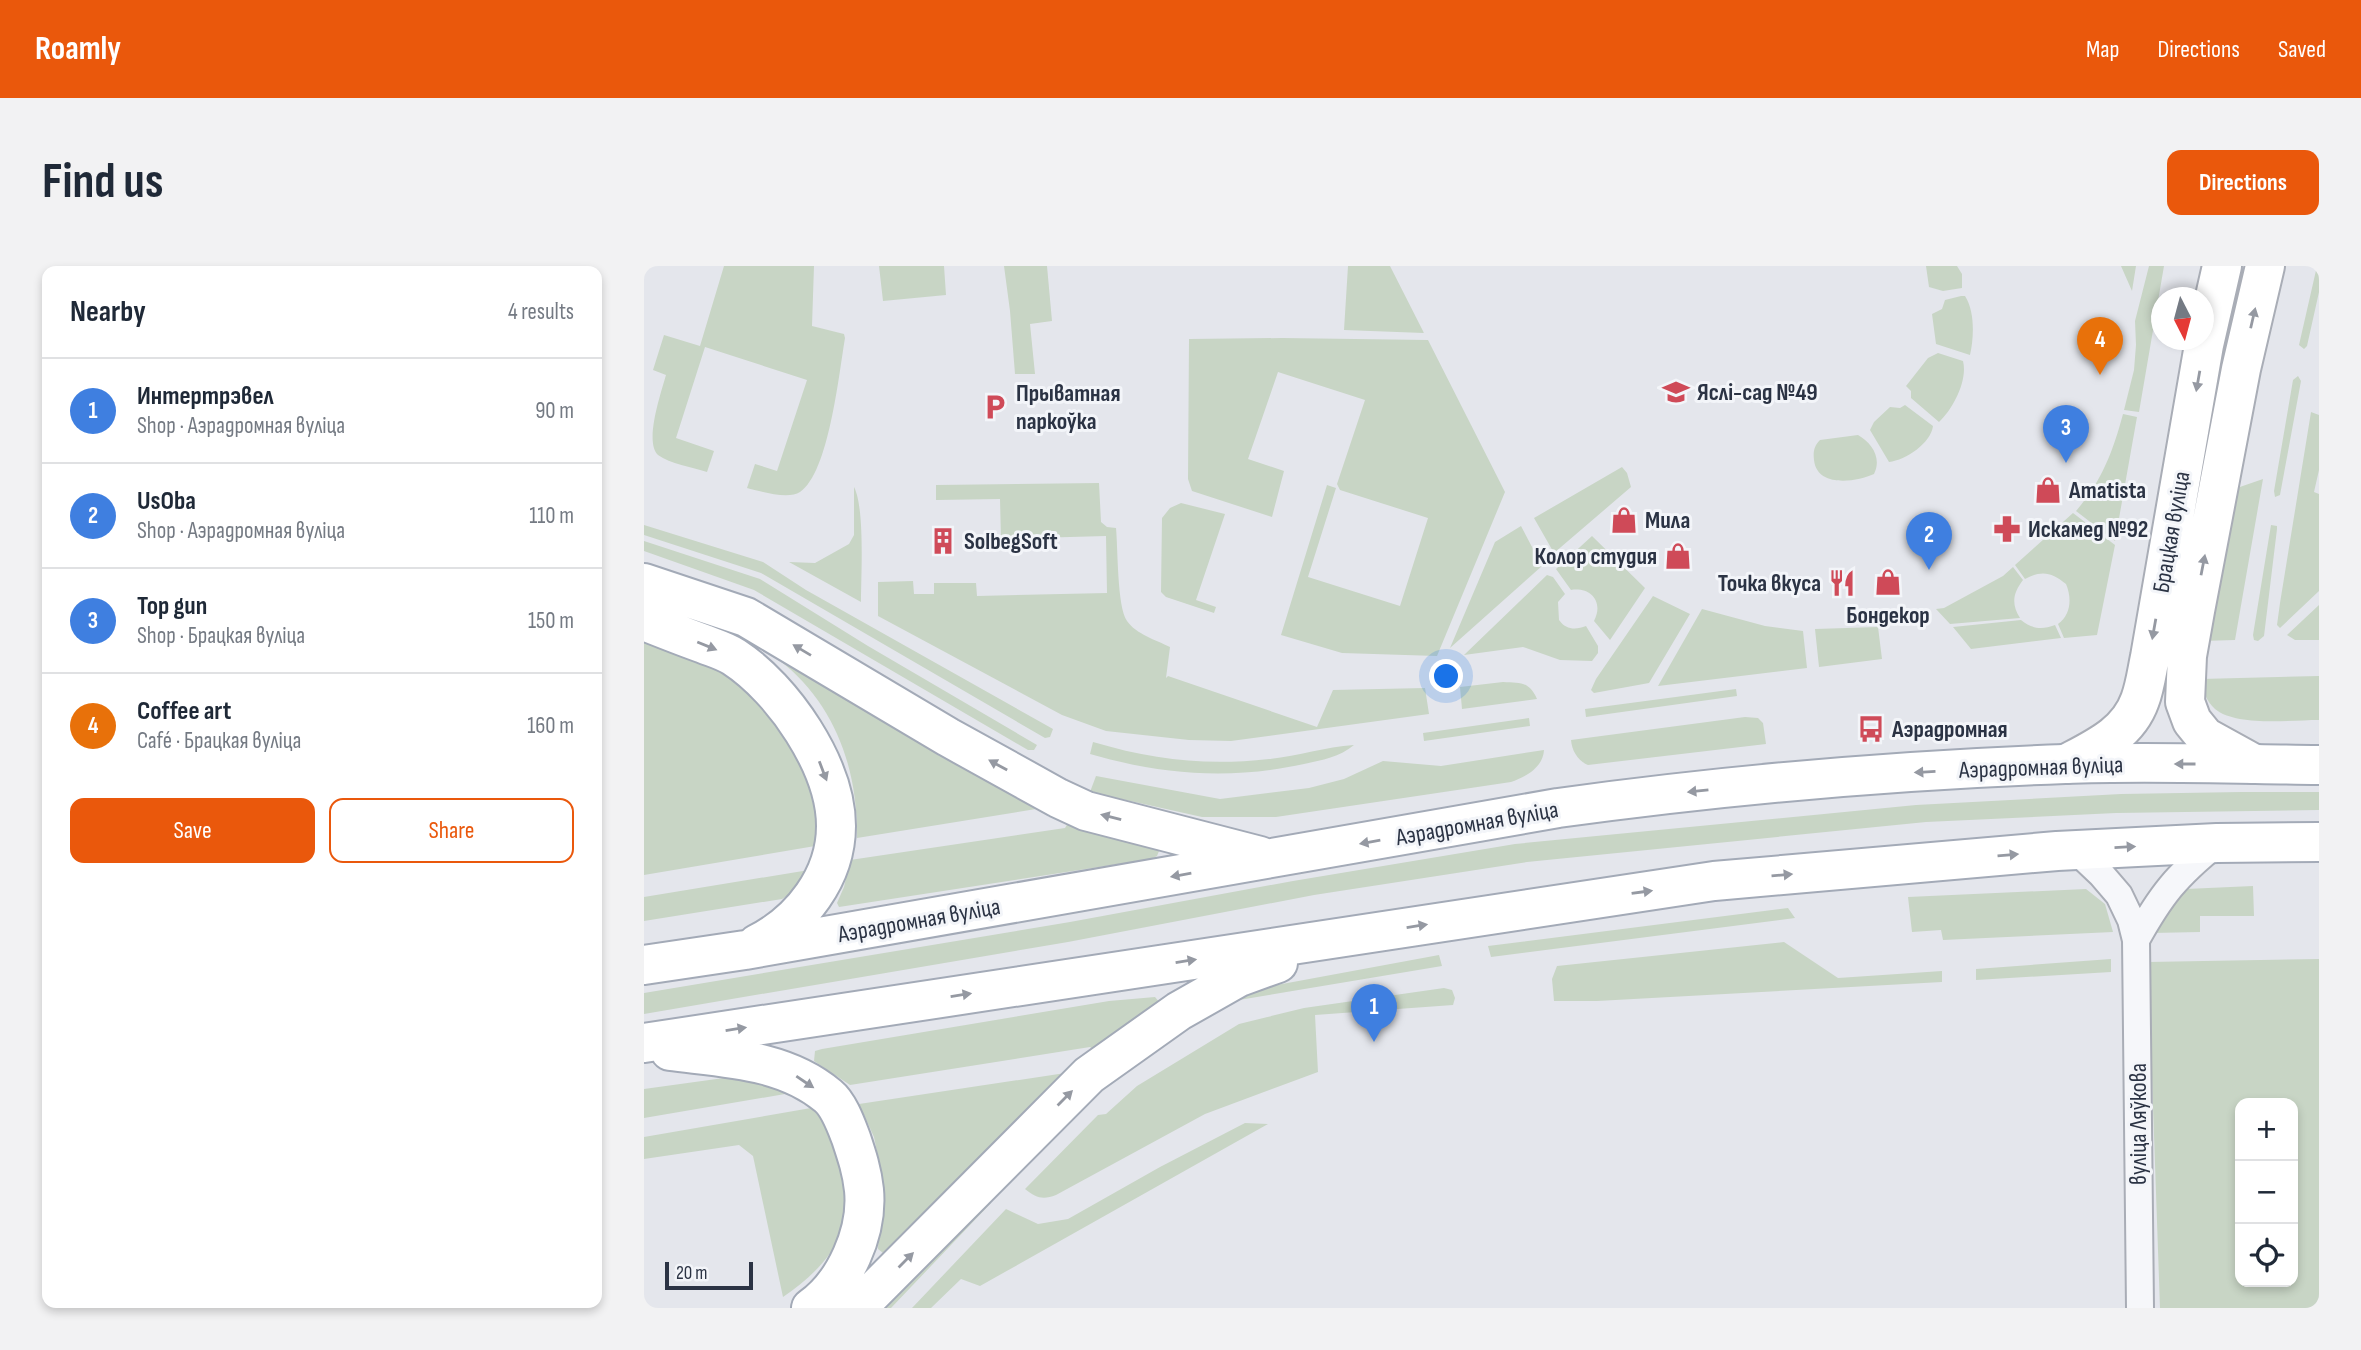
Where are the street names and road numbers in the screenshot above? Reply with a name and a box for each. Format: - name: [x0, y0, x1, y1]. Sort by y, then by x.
- street label: Брацкая вуліца: [2147, 469, 2196, 595]
- street label: Аэрадромная вуліца: [1957, 750, 2124, 785]
- street label: Аэрадромная вуліца: [1393, 795, 1561, 852]
- street label: Аэрадромная вуліца: [835, 892, 1003, 949]
- street label: вуліца Ляўкова: [2124, 1063, 2153, 1185]

